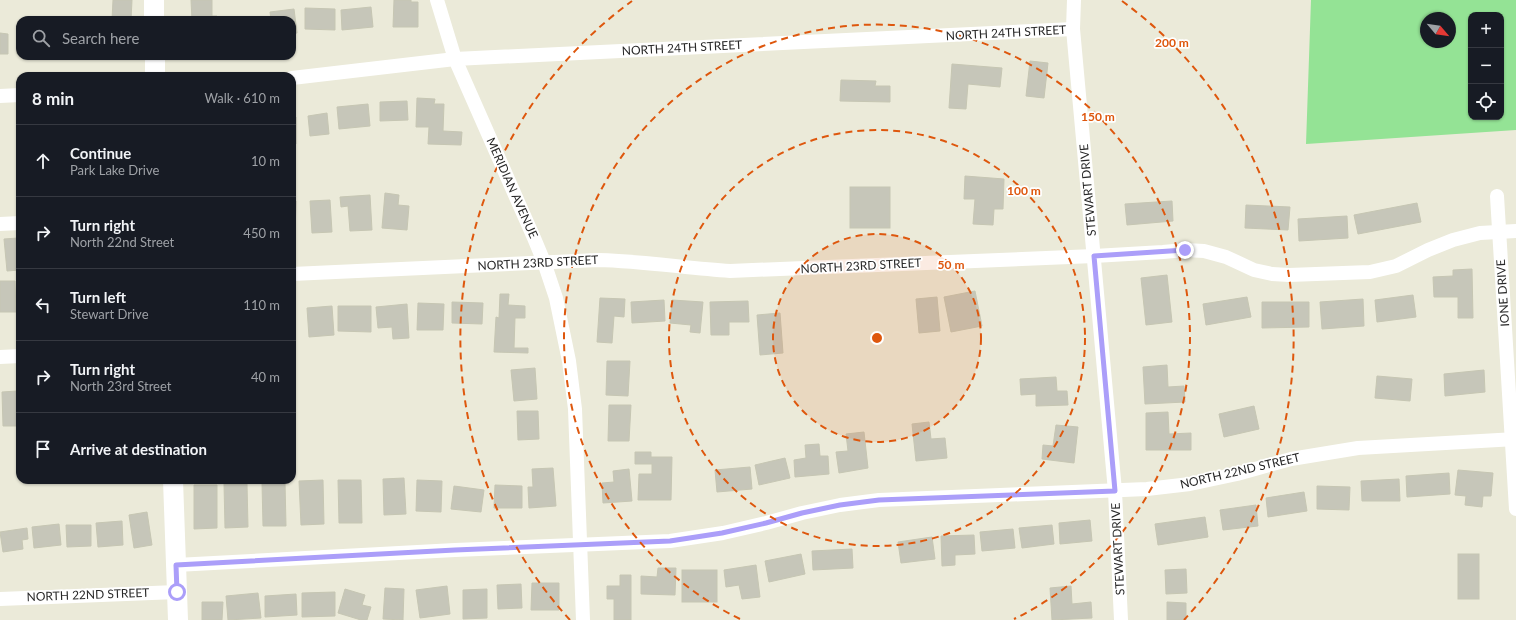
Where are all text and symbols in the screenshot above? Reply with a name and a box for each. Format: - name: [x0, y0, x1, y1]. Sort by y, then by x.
- north arrow: [1420, 12, 1456, 48]
- map controls: [1468, 12, 1504, 120]
- button: +: [1468, 12, 1504, 48]
- search box: [16, 16, 296, 60]
- street label: NORTH 24TH STREET: [945, 22, 1067, 43]
- icon: search: [30, 27, 52, 49]
- text: Search here: [62, 29, 139, 47]
- text: 200 m: [1155, 35, 1189, 50]
- street label: NORTH 24TH STREET: [621, 37, 743, 58]
- button: −: [1468, 48, 1504, 84]
- button: locate: [1468, 84, 1504, 120]
- text: 8 min: [32, 88, 74, 109]
- text: Walk · 610 m: [204, 90, 280, 106]
- text: 150 m: [1081, 109, 1115, 124]
- street label: MERIDIAN AVENUE: [483, 135, 541, 241]
- street label: STEWART DRIVE: [1076, 143, 1099, 237]
- text: Continue: [70, 144, 131, 162]
- icon: ahead: [32, 150, 54, 172]
- text: 10 m: [251, 153, 280, 169]
- text: Park Lake Drive: [70, 162, 159, 178]
- text: 100 m: [1007, 183, 1041, 198]
- text: Turn right: [70, 216, 135, 234]
- icon: right: [32, 222, 54, 244]
- text: 450 m: [243, 225, 280, 241]
- text: North 22nd Street: [70, 234, 174, 250]
- route end: [1176, 241, 1194, 259]
- street label: NORTH 23RD STREET: [477, 252, 599, 273]
- street label: NORTH 23RD STREET: [800, 255, 922, 276]
- text: 50 m: [938, 257, 964, 272]
- street label: IONE DRIVE: [1493, 259, 1512, 327]
- text: Turn left: [70, 288, 126, 306]
- icon: left: [32, 294, 54, 316]
- text: 110 m: [243, 297, 280, 313]
- text: Stewart Drive: [70, 306, 149, 322]
- centre of rings: [870, 331, 884, 345]
- text: Turn right: [70, 360, 135, 378]
- icon: right: [32, 366, 54, 388]
- text: 40 m: [251, 369, 280, 385]
- text: North 23rd Street: [70, 378, 171, 394]
- icon: arrive: [32, 438, 54, 460]
- text: Arrive at destination: [70, 440, 207, 458]
- street label: NORTH 22ND STREET: [1178, 449, 1301, 492]
- street label: STEWART DRIVE: [1108, 502, 1127, 596]
- route start: [168, 583, 186, 601]
- street label: NORTH 22ND STREET: [26, 585, 150, 604]

